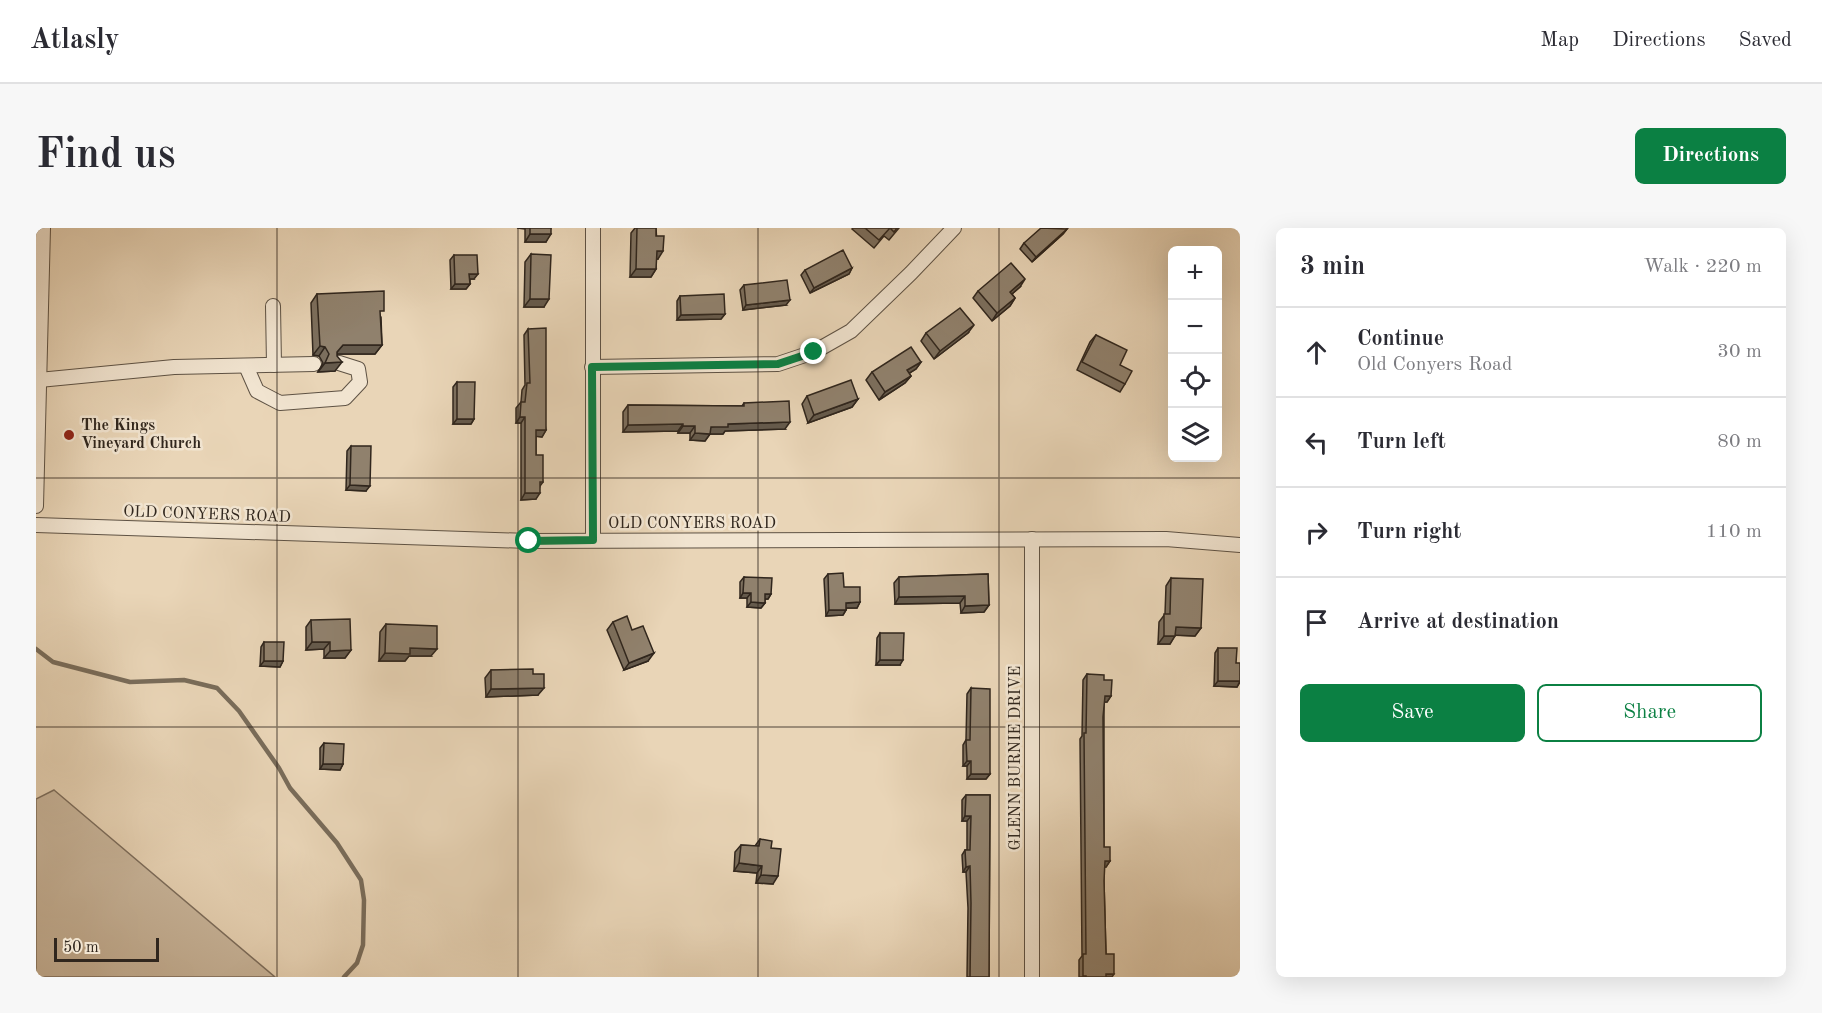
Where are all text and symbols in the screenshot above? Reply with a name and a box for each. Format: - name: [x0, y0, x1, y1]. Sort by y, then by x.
- text: Atlasly: [30, 27, 120, 55]
- text: Map: [1540, 30, 1579, 51]
- text: Directions: [1612, 30, 1706, 51]
- text: Saved: [1739, 30, 1792, 51]
- button: Directions: [1635, 128, 1786, 184]
- text: Find us: [36, 135, 175, 177]
- map controls: [1168, 246, 1222, 462]
- button: +: [1168, 246, 1222, 300]
- text: 3 min: [1300, 254, 1365, 280]
- text: Walk · 220 m: [1643, 257, 1762, 277]
- button: −: [1168, 300, 1222, 354]
- text: Continue: [1357, 328, 1444, 350]
- icon: ahead: [1300, 336, 1333, 369]
- route end: [800, 338, 826, 364]
- text: 30 m: [1717, 342, 1762, 362]
- button: locate: [1168, 354, 1222, 408]
- text: Old Conyers Road: [1357, 355, 1512, 375]
- button: layers: [1168, 408, 1222, 462]
- place label: The Kings Vineyard Church: [81, 418, 201, 452]
- icon: left: [1300, 426, 1333, 459]
- marker: The Kings Vineyard Church: [62, 428, 76, 442]
- text: Turn left: [1357, 431, 1446, 453]
- text: 80 m: [1717, 432, 1762, 452]
- street label: OLD CONYERS ROAD: [123, 504, 291, 526]
- street label: OLD CONYERS ROAD: [608, 516, 776, 532]
- icon: right: [1300, 516, 1333, 549]
- text: Turn right: [1357, 521, 1461, 543]
- text: 110 m: [1706, 522, 1762, 542]
- route start: [515, 527, 541, 553]
- icon: arrive: [1300, 606, 1333, 639]
- text: Arrive at destination: [1357, 611, 1559, 633]
- street label: GLENN BURNIE DRIVE: [1008, 666, 1024, 850]
- button: Save: [1300, 684, 1525, 742]
- button: Share: [1537, 684, 1762, 742]
- scale bar: [54, 935, 159, 962]
- text: 50 m: [63, 940, 99, 956]

